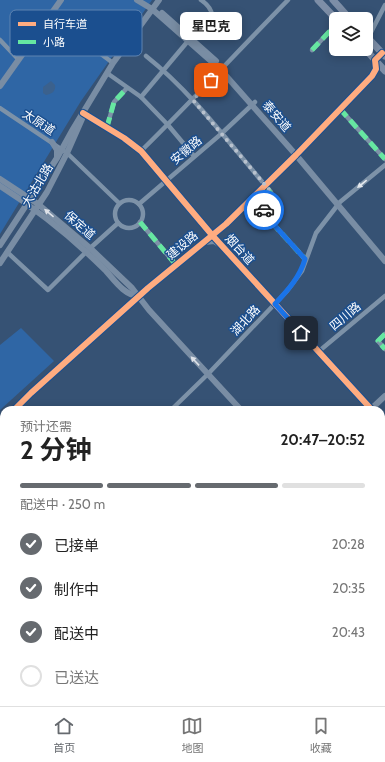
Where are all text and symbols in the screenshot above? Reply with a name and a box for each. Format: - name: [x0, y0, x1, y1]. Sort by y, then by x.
- legend: [10, 10, 142, 56]
- callout: 星巴克: [180, 12, 242, 40]
- map controls: [329, 12, 373, 56]
- button: layers: [329, 12, 373, 56]
- text: 自行车道: [43, 17, 87, 31]
- text: 星巴克: [191, 18, 231, 34]
- text: 小路: [43, 35, 65, 49]
- pin: [194, 63, 228, 97]
- icon: bag: [200, 69, 222, 91]
- street label: 泰安道: [260, 97, 294, 135]
- street label: 太原道: [20, 106, 58, 138]
- street label: 安徽路: [167, 133, 205, 167]
- street label: 大沽北路: [18, 161, 56, 209]
- one-way arrow: [357, 179, 368, 188]
- courier: [244, 190, 284, 230]
- icon: car: [253, 199, 275, 221]
- street label: 保定道: [61, 208, 99, 242]
- one-way arrow: [44, 209, 53, 218]
- street label: 建设路: [163, 228, 201, 262]
- street label: 烟台道: [222, 231, 258, 267]
- street label: 四川路: [326, 299, 364, 333]
- street label: 湖北路: [227, 302, 263, 338]
- pin: [284, 316, 318, 350]
- icon: home: [290, 322, 312, 344]
- one-way arrow: [191, 356, 200, 366]
- text: 预计还需: [20, 418, 72, 434]
- text: 20:47–20:52: [280, 431, 365, 449]
- text: 2 分钟: [20, 434, 92, 466]
- text: 配送中 · 250 m: [20, 496, 105, 512]
- icon: check: [20, 533, 42, 555]
- text: 20:28: [332, 536, 365, 552]
- text: 已接单: [54, 537, 99, 555]
- icon: check: [20, 577, 42, 599]
- text: 20:35: [332, 580, 365, 596]
- text: 制作中: [54, 581, 99, 599]
- icon: check: [20, 621, 42, 643]
- text: 20:43: [332, 624, 365, 640]
- text: 配送中: [54, 625, 99, 643]
- text: 已送达: [54, 669, 99, 687]
- tab: 首页: [53, 715, 75, 755]
- tab: 地图: [181, 715, 203, 755]
- tab: 收藏: [310, 715, 332, 755]

